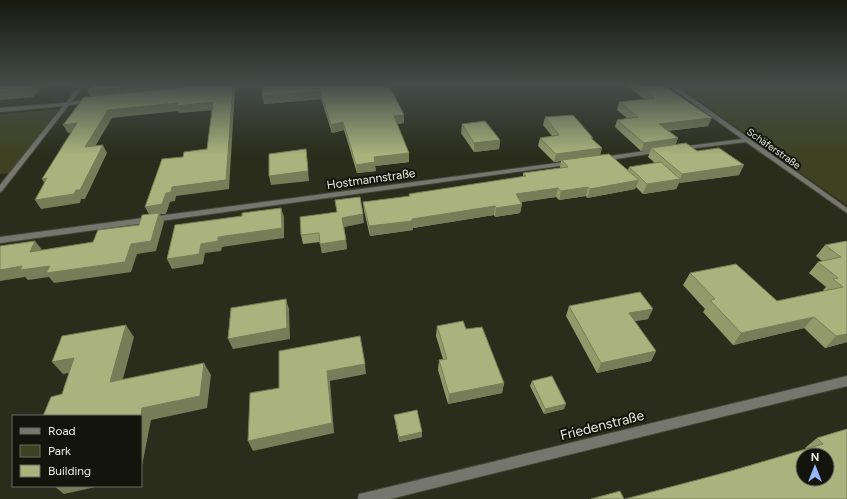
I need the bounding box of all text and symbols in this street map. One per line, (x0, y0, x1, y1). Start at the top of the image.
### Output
street label: Schäferstraße (744, 125, 804, 172)
street label: Hostmannstraße (326, 166, 417, 192)
street label: Friedenstraße (558, 407, 646, 444)
legend (12, 415, 142, 487)
text: Road (48, 424, 76, 438)
text: Park (48, 444, 71, 458)
north arrow (795, 447, 835, 487)
text: N (811, 451, 819, 464)
text: Building (48, 464, 91, 478)

